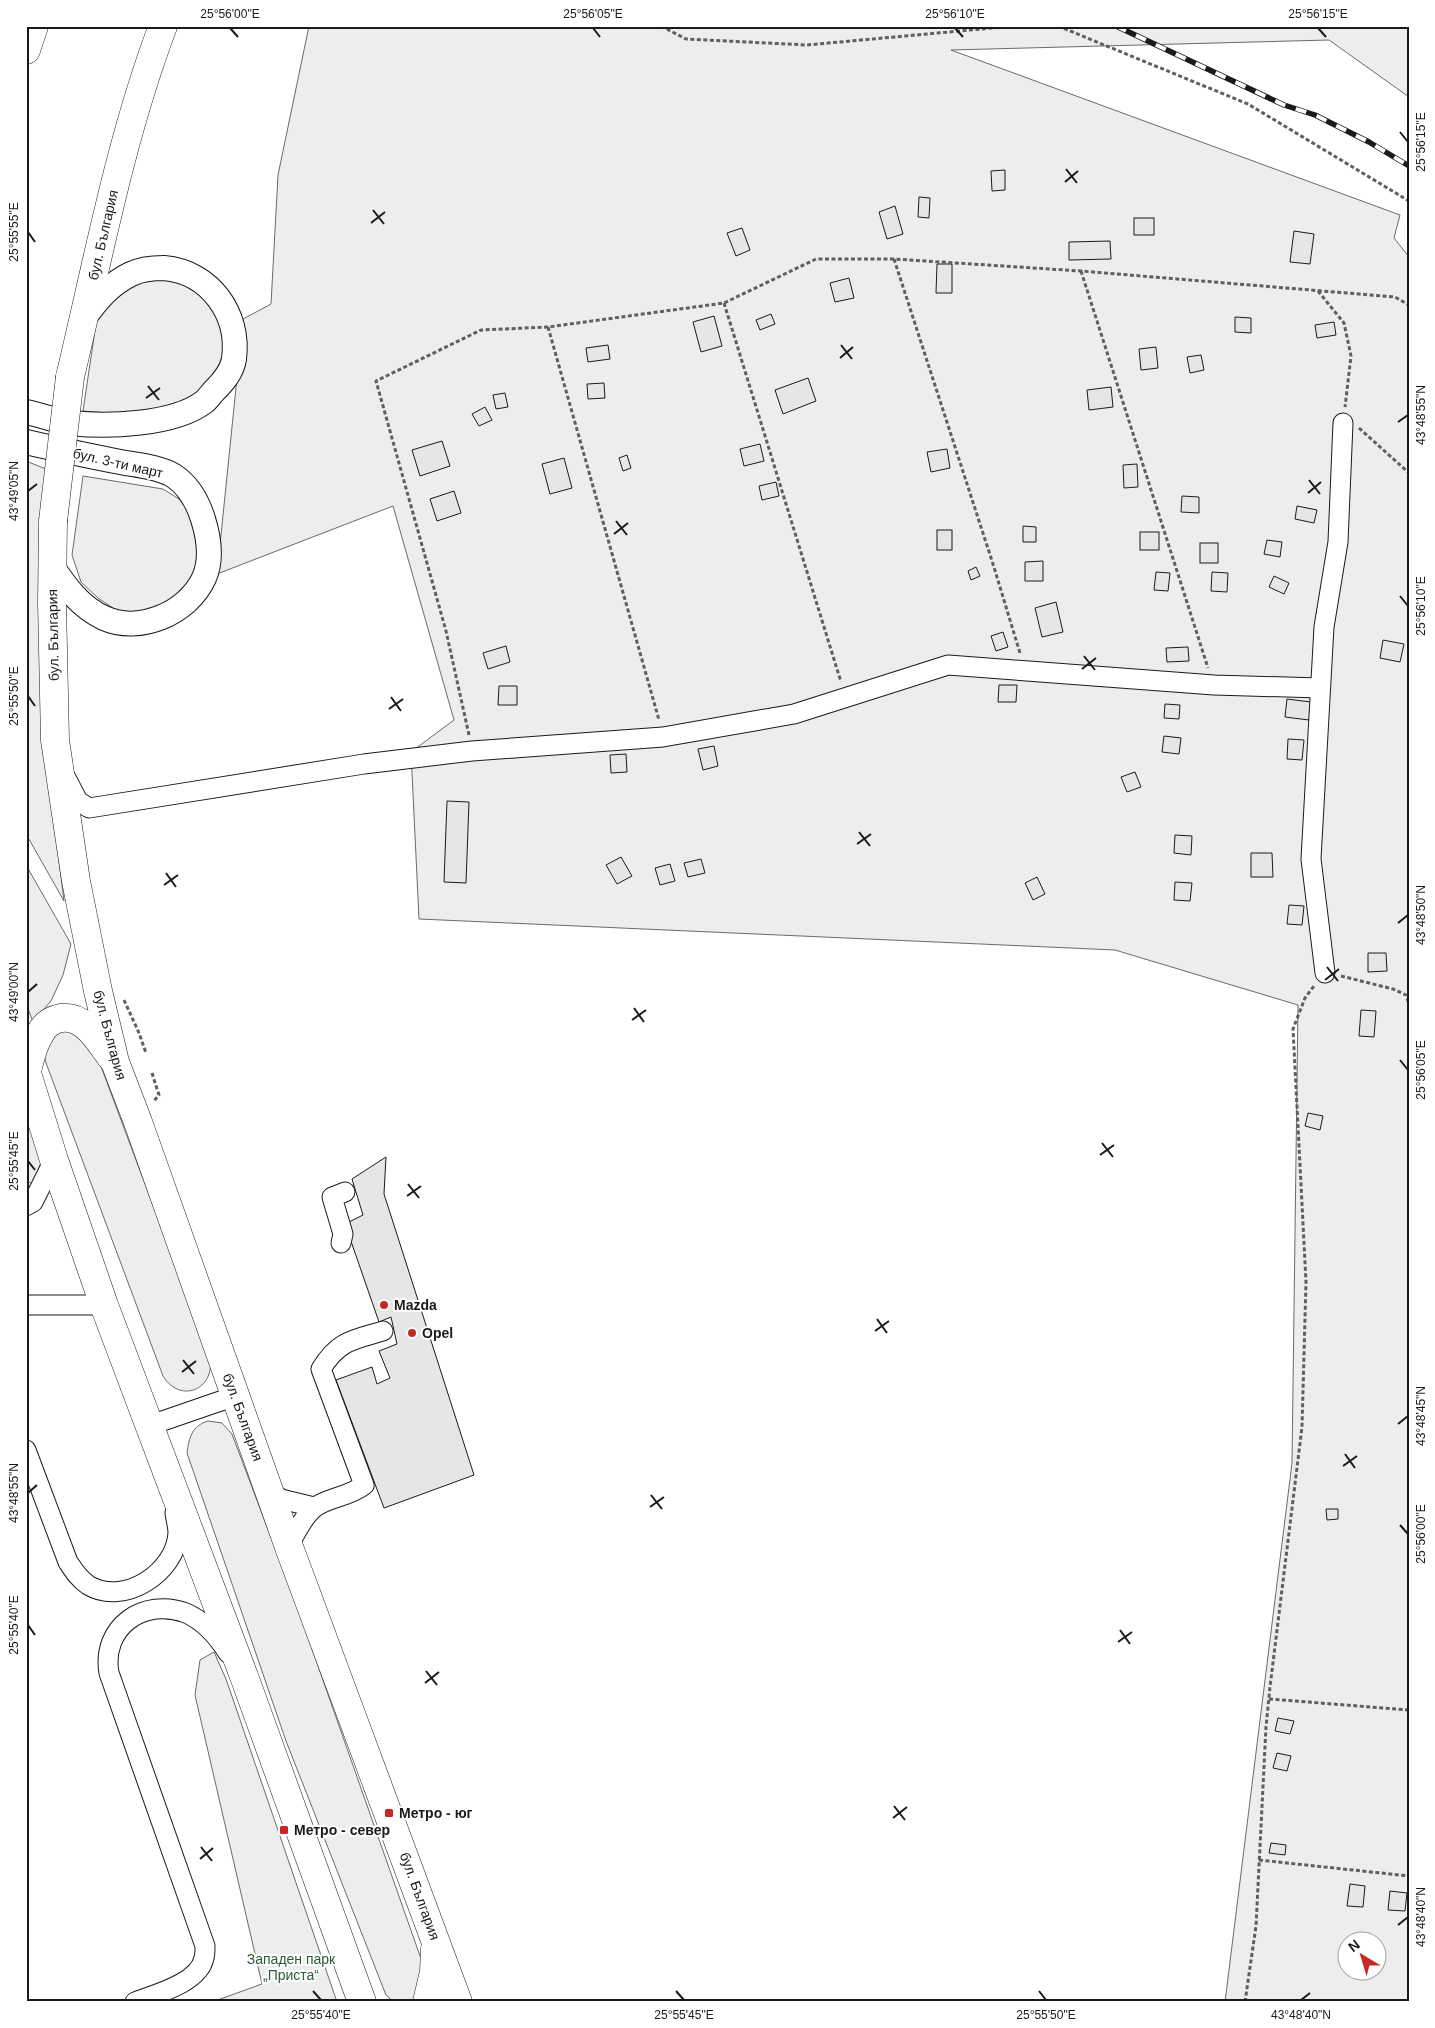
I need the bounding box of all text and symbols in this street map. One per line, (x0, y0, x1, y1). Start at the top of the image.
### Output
text: 25°56'00"E (200, 7, 260, 21)
text: 25°56'05"E (563, 7, 623, 21)
text: 25°56'10"E (925, 7, 985, 21)
text: 25°56'15"E (1288, 7, 1348, 21)
text: 25°56'15"E (1414, 112, 1428, 172)
street label: бул. България (85, 188, 121, 282)
text: 25°55'55"E (7, 202, 21, 262)
text: 43°48'55"N (1414, 385, 1428, 445)
street label: бул. 3-ти март (71, 445, 165, 481)
text: 43°49'05"N (7, 461, 21, 521)
text: 25°56'10"E (1414, 576, 1428, 636)
street label: бул. България (44, 589, 62, 681)
text: 25°55'50"E (7, 666, 21, 726)
text: 43°48'50"N (1414, 885, 1428, 945)
text: 43°49'00"N (7, 962, 21, 1022)
street label: бул. България (90, 988, 130, 1082)
text: 25°56'05"E (1414, 1040, 1428, 1100)
text: 25°55'45"E (7, 1131, 21, 1191)
place label: Mazda (394, 1297, 437, 1313)
marker: Mazda (378, 1299, 390, 1311)
place label: Opel (422, 1325, 453, 1341)
marker: Opel (406, 1327, 418, 1339)
street label: бул. България (220, 1371, 266, 1463)
text: 43°48'45"N (1414, 1386, 1428, 1446)
text: 43°48'55"N (7, 1463, 21, 1523)
text: 25°56'00"E (1414, 1504, 1428, 1564)
text: 25°55'40"E (7, 1595, 21, 1655)
place label: Метро - юг (399, 1805, 473, 1821)
marker: Метро - юг (383, 1807, 395, 1819)
place label: Метро - север (294, 1822, 390, 1838)
marker: Метро - север (278, 1824, 290, 1836)
street label: бул. България (397, 1850, 443, 1942)
text: 43°48'40"N (1414, 1887, 1428, 1947)
north arrow (1338, 1930, 1388, 1980)
text: N (1345, 1936, 1363, 1955)
park label: Западен парк „Приста“ (247, 1951, 336, 1983)
text: 25°55'40"E (291, 2008, 351, 2022)
text: 25°55'45"E (654, 2008, 714, 2022)
text: 25°55'50"E (1016, 2008, 1076, 2022)
text: 43°48'40"N (1271, 2008, 1331, 2022)

